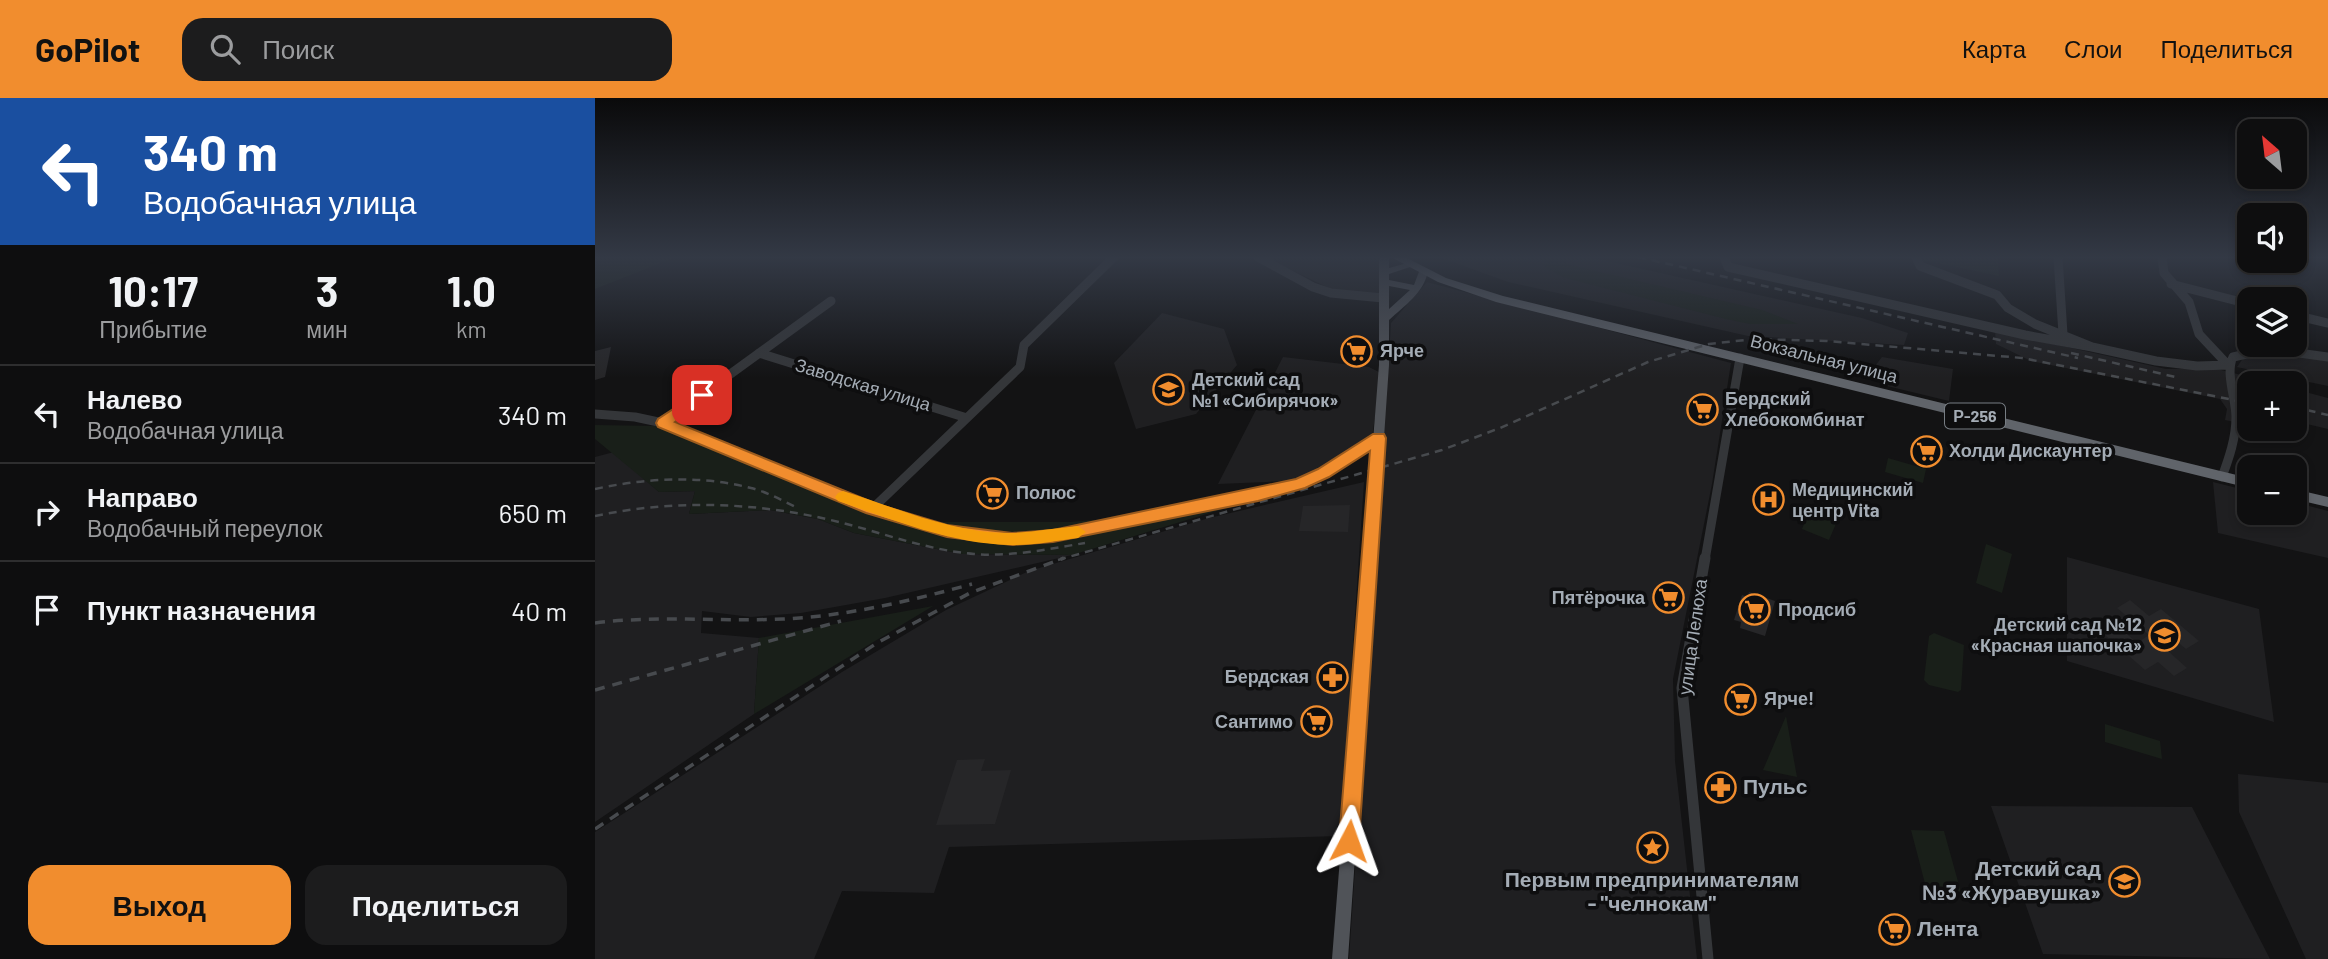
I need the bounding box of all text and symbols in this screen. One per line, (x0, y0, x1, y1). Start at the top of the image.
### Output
search box (182, 18, 672, 81)
text: GoPilot (35, 29, 140, 69)
icon: search (206, 30, 244, 68)
text: Поиск (262, 33, 334, 64)
text: Карта (1962, 34, 2026, 63)
text: Слои (2064, 34, 2122, 63)
text: Поделиться (2160, 34, 2293, 63)
north arrow (2237, 119, 2307, 189)
map controls (2237, 119, 2307, 525)
text: 340 m (143, 122, 278, 181)
icon: left (28, 126, 119, 217)
text: Водобачная улица (143, 182, 416, 220)
button: sound (2237, 203, 2307, 273)
text: 10:17 (108, 265, 198, 315)
text: 3 (316, 265, 338, 315)
text: 1.0 (447, 265, 496, 315)
button: layers (2237, 287, 2307, 357)
text: Прибытие (99, 315, 207, 343)
text: мин (306, 315, 348, 343)
text: km (456, 315, 487, 343)
street label: Вокзальная улица (1748, 329, 1901, 387)
supermarket icon: Ярче (1340, 334, 1374, 368)
place label: Ярче (1380, 339, 1424, 361)
street label: Заводская улица (793, 353, 935, 415)
pin (672, 365, 732, 425)
place label: Детский сад №1 «Сибирячок» (1192, 368, 1338, 411)
button: + (2237, 371, 2307, 441)
school or university icon: Детский сад №1 «Сибирячок» (1152, 373, 1186, 407)
icon: arrive (683, 376, 721, 414)
text: Налево (87, 383, 182, 414)
place label: Бердский Хлебокомбинат (1725, 387, 1865, 430)
supermarket icon: Бердский Хлебокомбинат (1685, 392, 1719, 426)
icon: left (28, 395, 66, 433)
text: 340 m (498, 399, 567, 430)
road number: Р-256 (1945, 404, 2005, 428)
text: Водобачная улица (87, 416, 284, 444)
supermarket icon: Холди Дискаунтер (1909, 434, 1943, 468)
place label: Холди Дискаунтер (1949, 439, 2112, 461)
button: − (2237, 455, 2307, 525)
supermarket icon: Полюс (976, 476, 1010, 510)
place label: Медицинский центр Vita (1792, 478, 1914, 521)
text: Направо (87, 481, 198, 512)
place label: Полюс (1016, 481, 1076, 503)
hospital icon: Медицинский центр Vita (1752, 483, 1786, 517)
icon: right (28, 493, 66, 531)
text: 650 m (499, 497, 567, 528)
text: Водобачный переулок (87, 514, 323, 542)
street label: улица Лелюха (1673, 576, 1711, 696)
supermarket icon: Пятёрочка (1651, 581, 1685, 615)
place label: Пятёрочка (1552, 586, 1646, 608)
icon: arrive (28, 591, 66, 629)
supermarket icon: Продсиб (1738, 593, 1772, 627)
text: Пункт назначения (87, 594, 316, 625)
text: 40 m (511, 595, 567, 626)
place label: Продсиб (1778, 598, 1856, 620)
place label: Детский сад №12 «Красная шапочка» (1971, 613, 2142, 656)
school or university icon: Детский сад №12 «Красная шапочка» (2148, 618, 2182, 652)
pharmacy icon: Бердская (1315, 660, 1349, 694)
place label: Бердская (1225, 665, 1309, 687)
supermarket icon: Ярче! (1724, 682, 1758, 716)
place label: Ярче! (1764, 687, 1814, 709)
supermarket icon: Сантимо (1299, 705, 1333, 739)
place label: Сантимо (1215, 710, 1293, 732)
pharmacy icon: Пульс (1703, 770, 1737, 804)
place label: Пульс (1743, 773, 1808, 798)
position arrow (1312, 804, 1386, 878)
place icon: Первым предпринимателям - "челнокам" (1635, 831, 1669, 865)
place label: Детский сад №3 «Журавушка» (1922, 855, 2101, 904)
school or university icon: Детский сад №3 «Журавушка» (2107, 864, 2141, 898)
button: Выход (28, 865, 291, 945)
button: Поделиться (305, 865, 567, 945)
place label: Первым предпринимателям - "челнокам" (1505, 866, 1799, 915)
supermarket icon: Лента (1877, 912, 1911, 946)
place label: Лента (1917, 915, 1978, 940)

